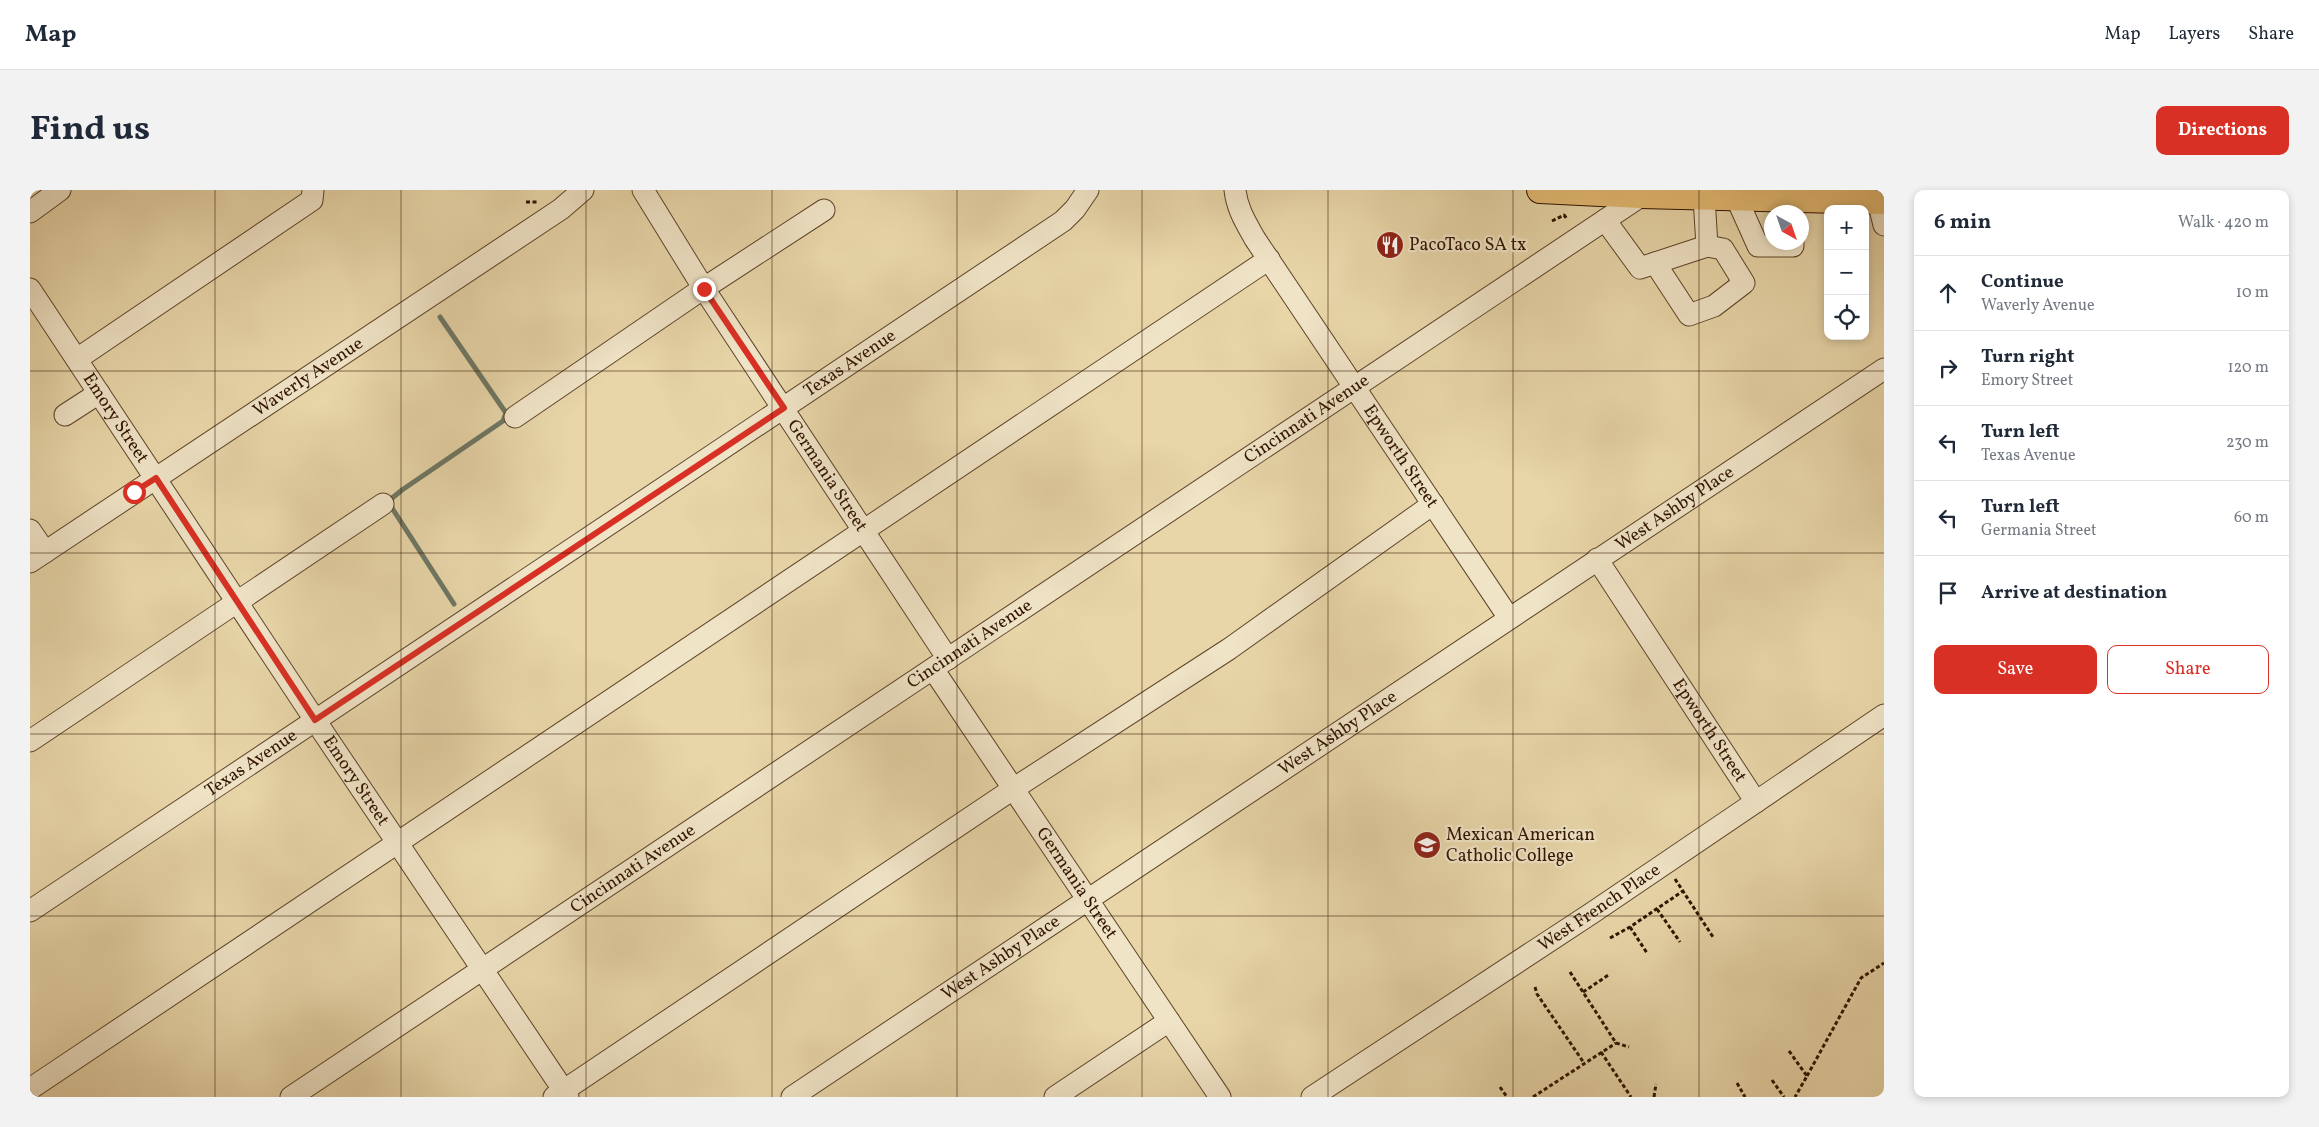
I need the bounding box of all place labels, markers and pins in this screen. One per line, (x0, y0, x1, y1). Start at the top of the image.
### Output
restaurant icon: PacoTaco SA tx (1375, 230, 1405, 260)
place label: PacoTaco SA tx (1409, 233, 1526, 258)
place label: Mexican American Catholic College (1446, 823, 1595, 869)
school or university icon: Mexican American Catholic College (1412, 830, 1442, 860)

